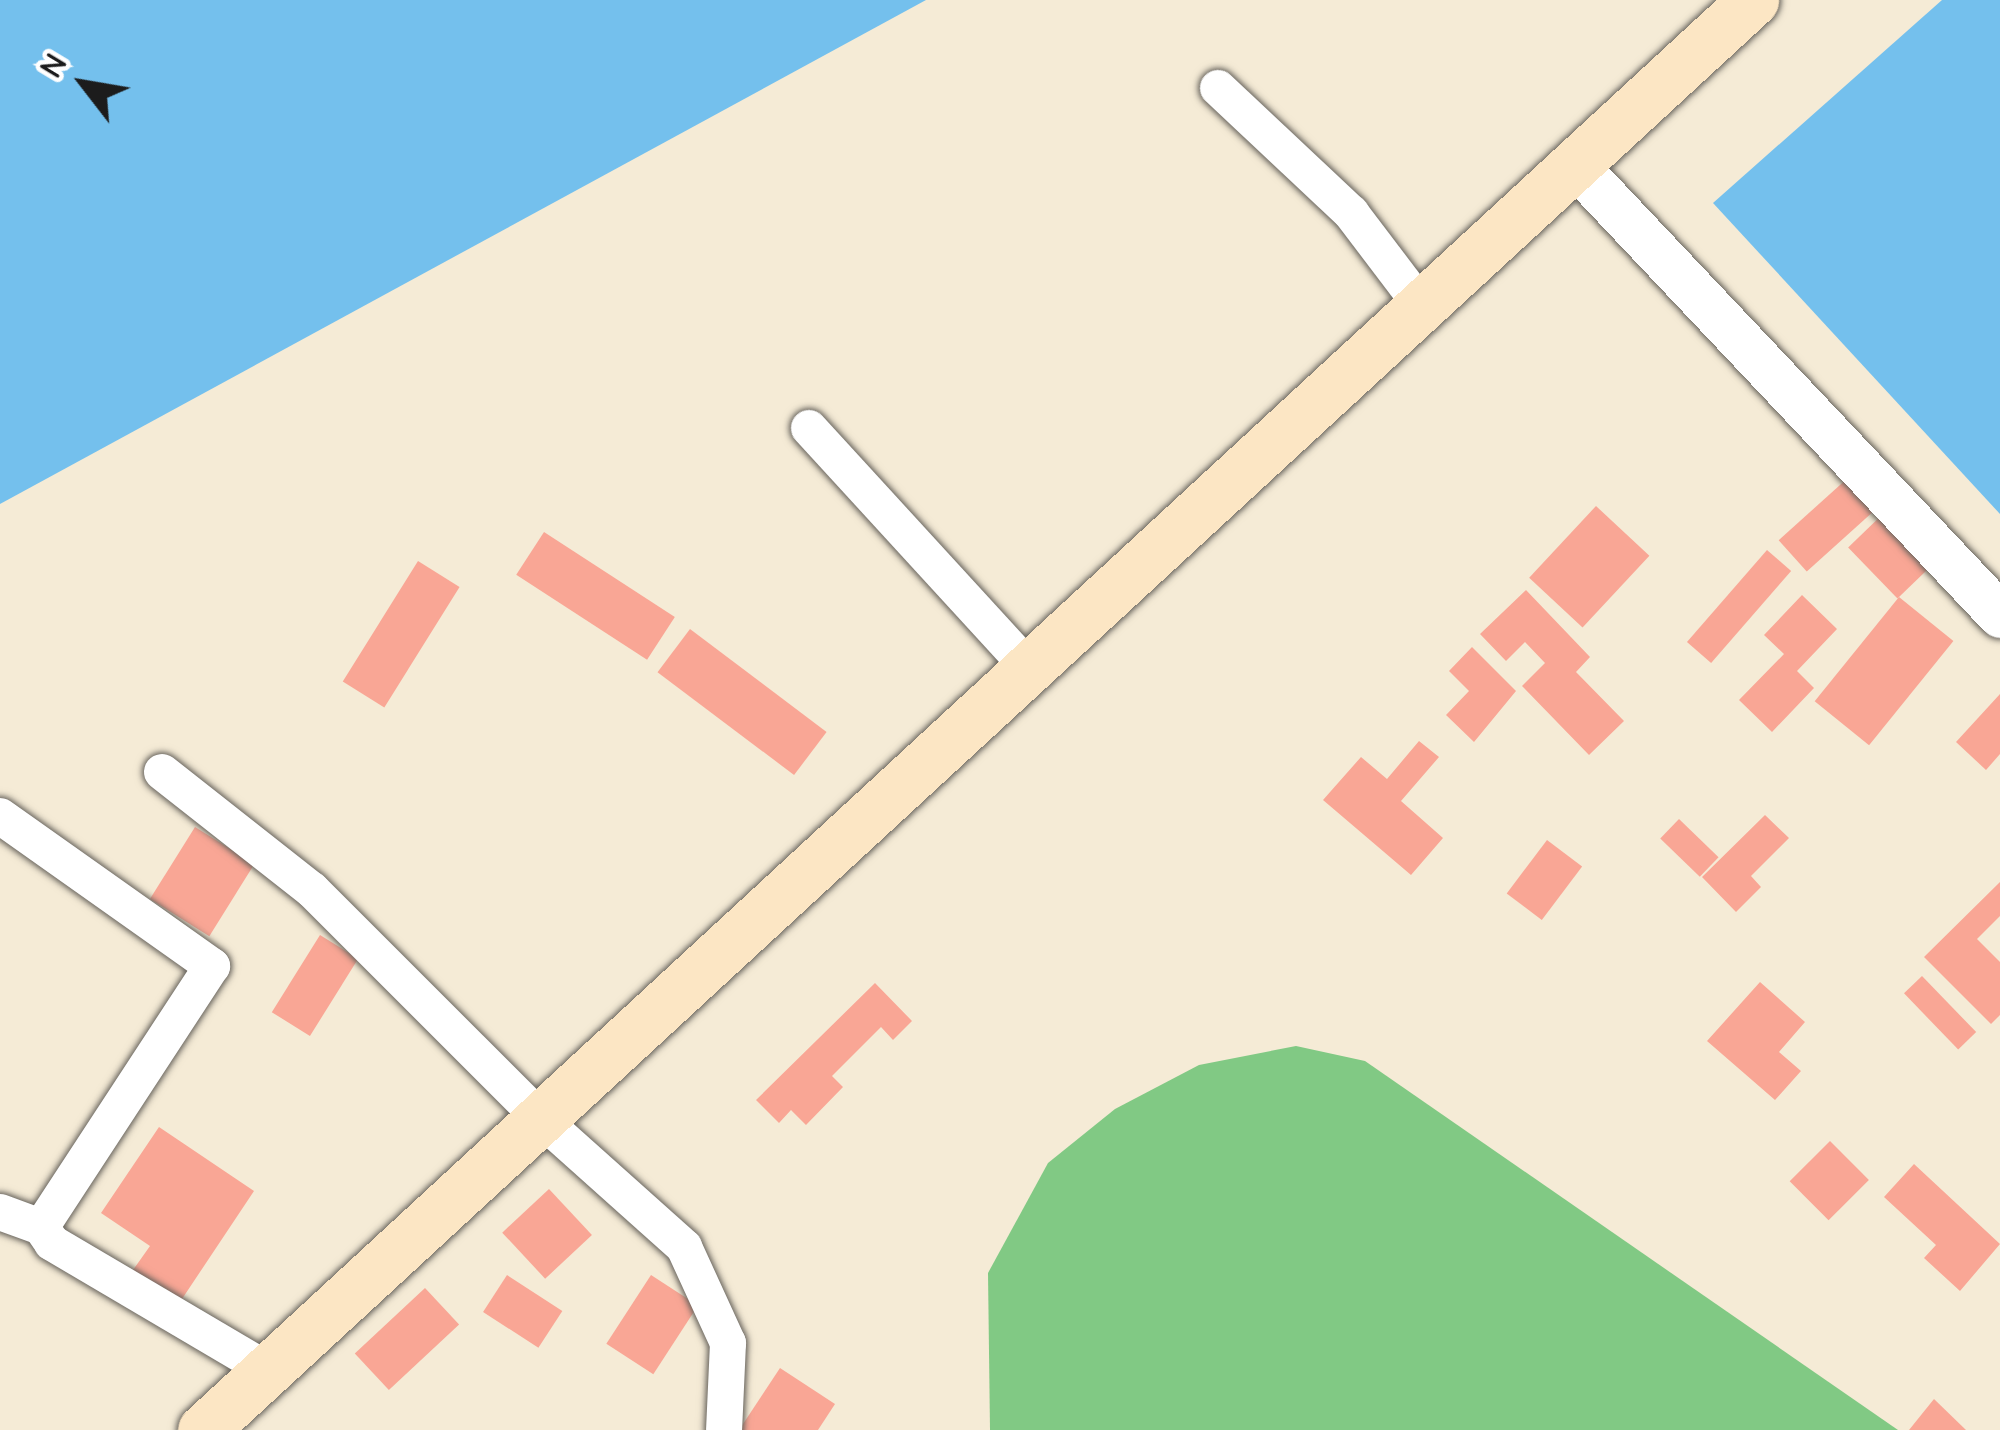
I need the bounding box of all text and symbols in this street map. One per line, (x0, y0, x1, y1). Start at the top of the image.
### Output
north arrow (24, 24, 144, 144)
text: N (31, 46, 75, 84)

